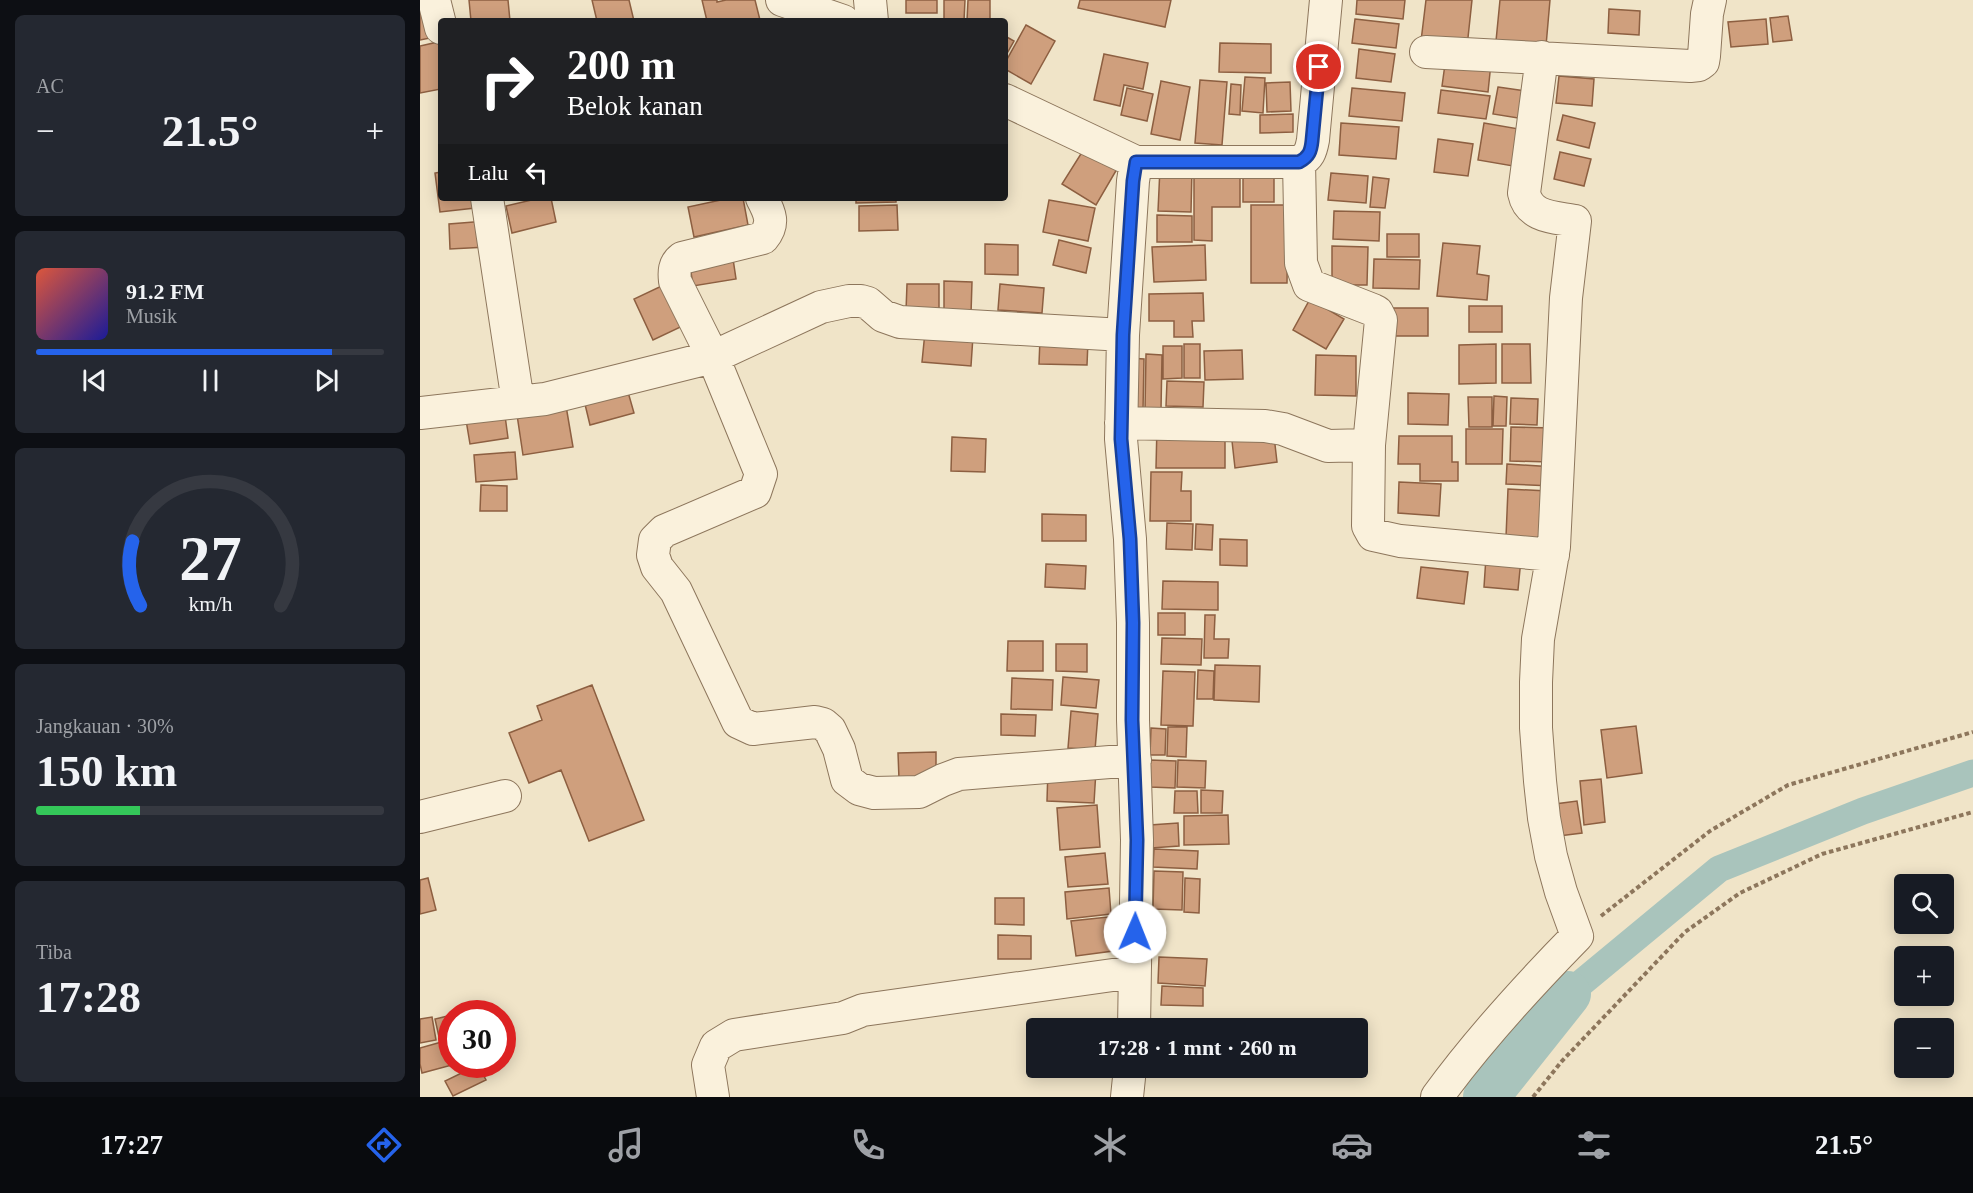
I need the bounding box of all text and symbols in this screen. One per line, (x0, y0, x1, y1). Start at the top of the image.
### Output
pin (1293, 41, 1344, 92)
icon: right (468, 42, 546, 120)
text: 200 m (567, 42, 676, 88)
icon: arrive (1302, 50, 1335, 83)
text: AC (36, 75, 64, 97)
text: Belok kanan (567, 91, 703, 121)
text: 21.5° (162, 106, 258, 156)
text: − (36, 113, 55, 149)
text: + (365, 113, 384, 149)
icon: left (520, 156, 553, 189)
text: Lalu (468, 160, 508, 185)
text: 91.2 FM (126, 279, 204, 304)
text: Musik (126, 305, 177, 327)
icon: previous (78, 364, 111, 397)
icon: pause (194, 364, 227, 397)
icon: next (310, 364, 343, 397)
text: 27 (179, 524, 241, 593)
text: km/h (188, 592, 232, 616)
text: Jangkauan · 30% (36, 715, 174, 737)
text: 150 km (36, 746, 177, 796)
map controls (1894, 874, 1954, 1078)
button: search (1894, 874, 1954, 934)
position arrow (1103, 900, 1167, 964)
text: Tiba (36, 941, 72, 963)
button: + (1894, 946, 1954, 1006)
text: 17:28 (36, 972, 141, 1022)
speed limit sign: 30 (438, 1000, 516, 1078)
button: − (1894, 1018, 1954, 1078)
text: 17:28 · 1 mnt · 260 m (1097, 1035, 1297, 1060)
icon: directions (363, 1124, 405, 1166)
icon: music (605, 1124, 647, 1166)
icon: phone (847, 1124, 889, 1166)
icon: climate (1089, 1124, 1131, 1166)
icon: car (1331, 1124, 1373, 1166)
icon: filters (1573, 1124, 1615, 1166)
text: 17:27 (100, 1130, 163, 1160)
text: 21.5° (1815, 1130, 1873, 1160)

